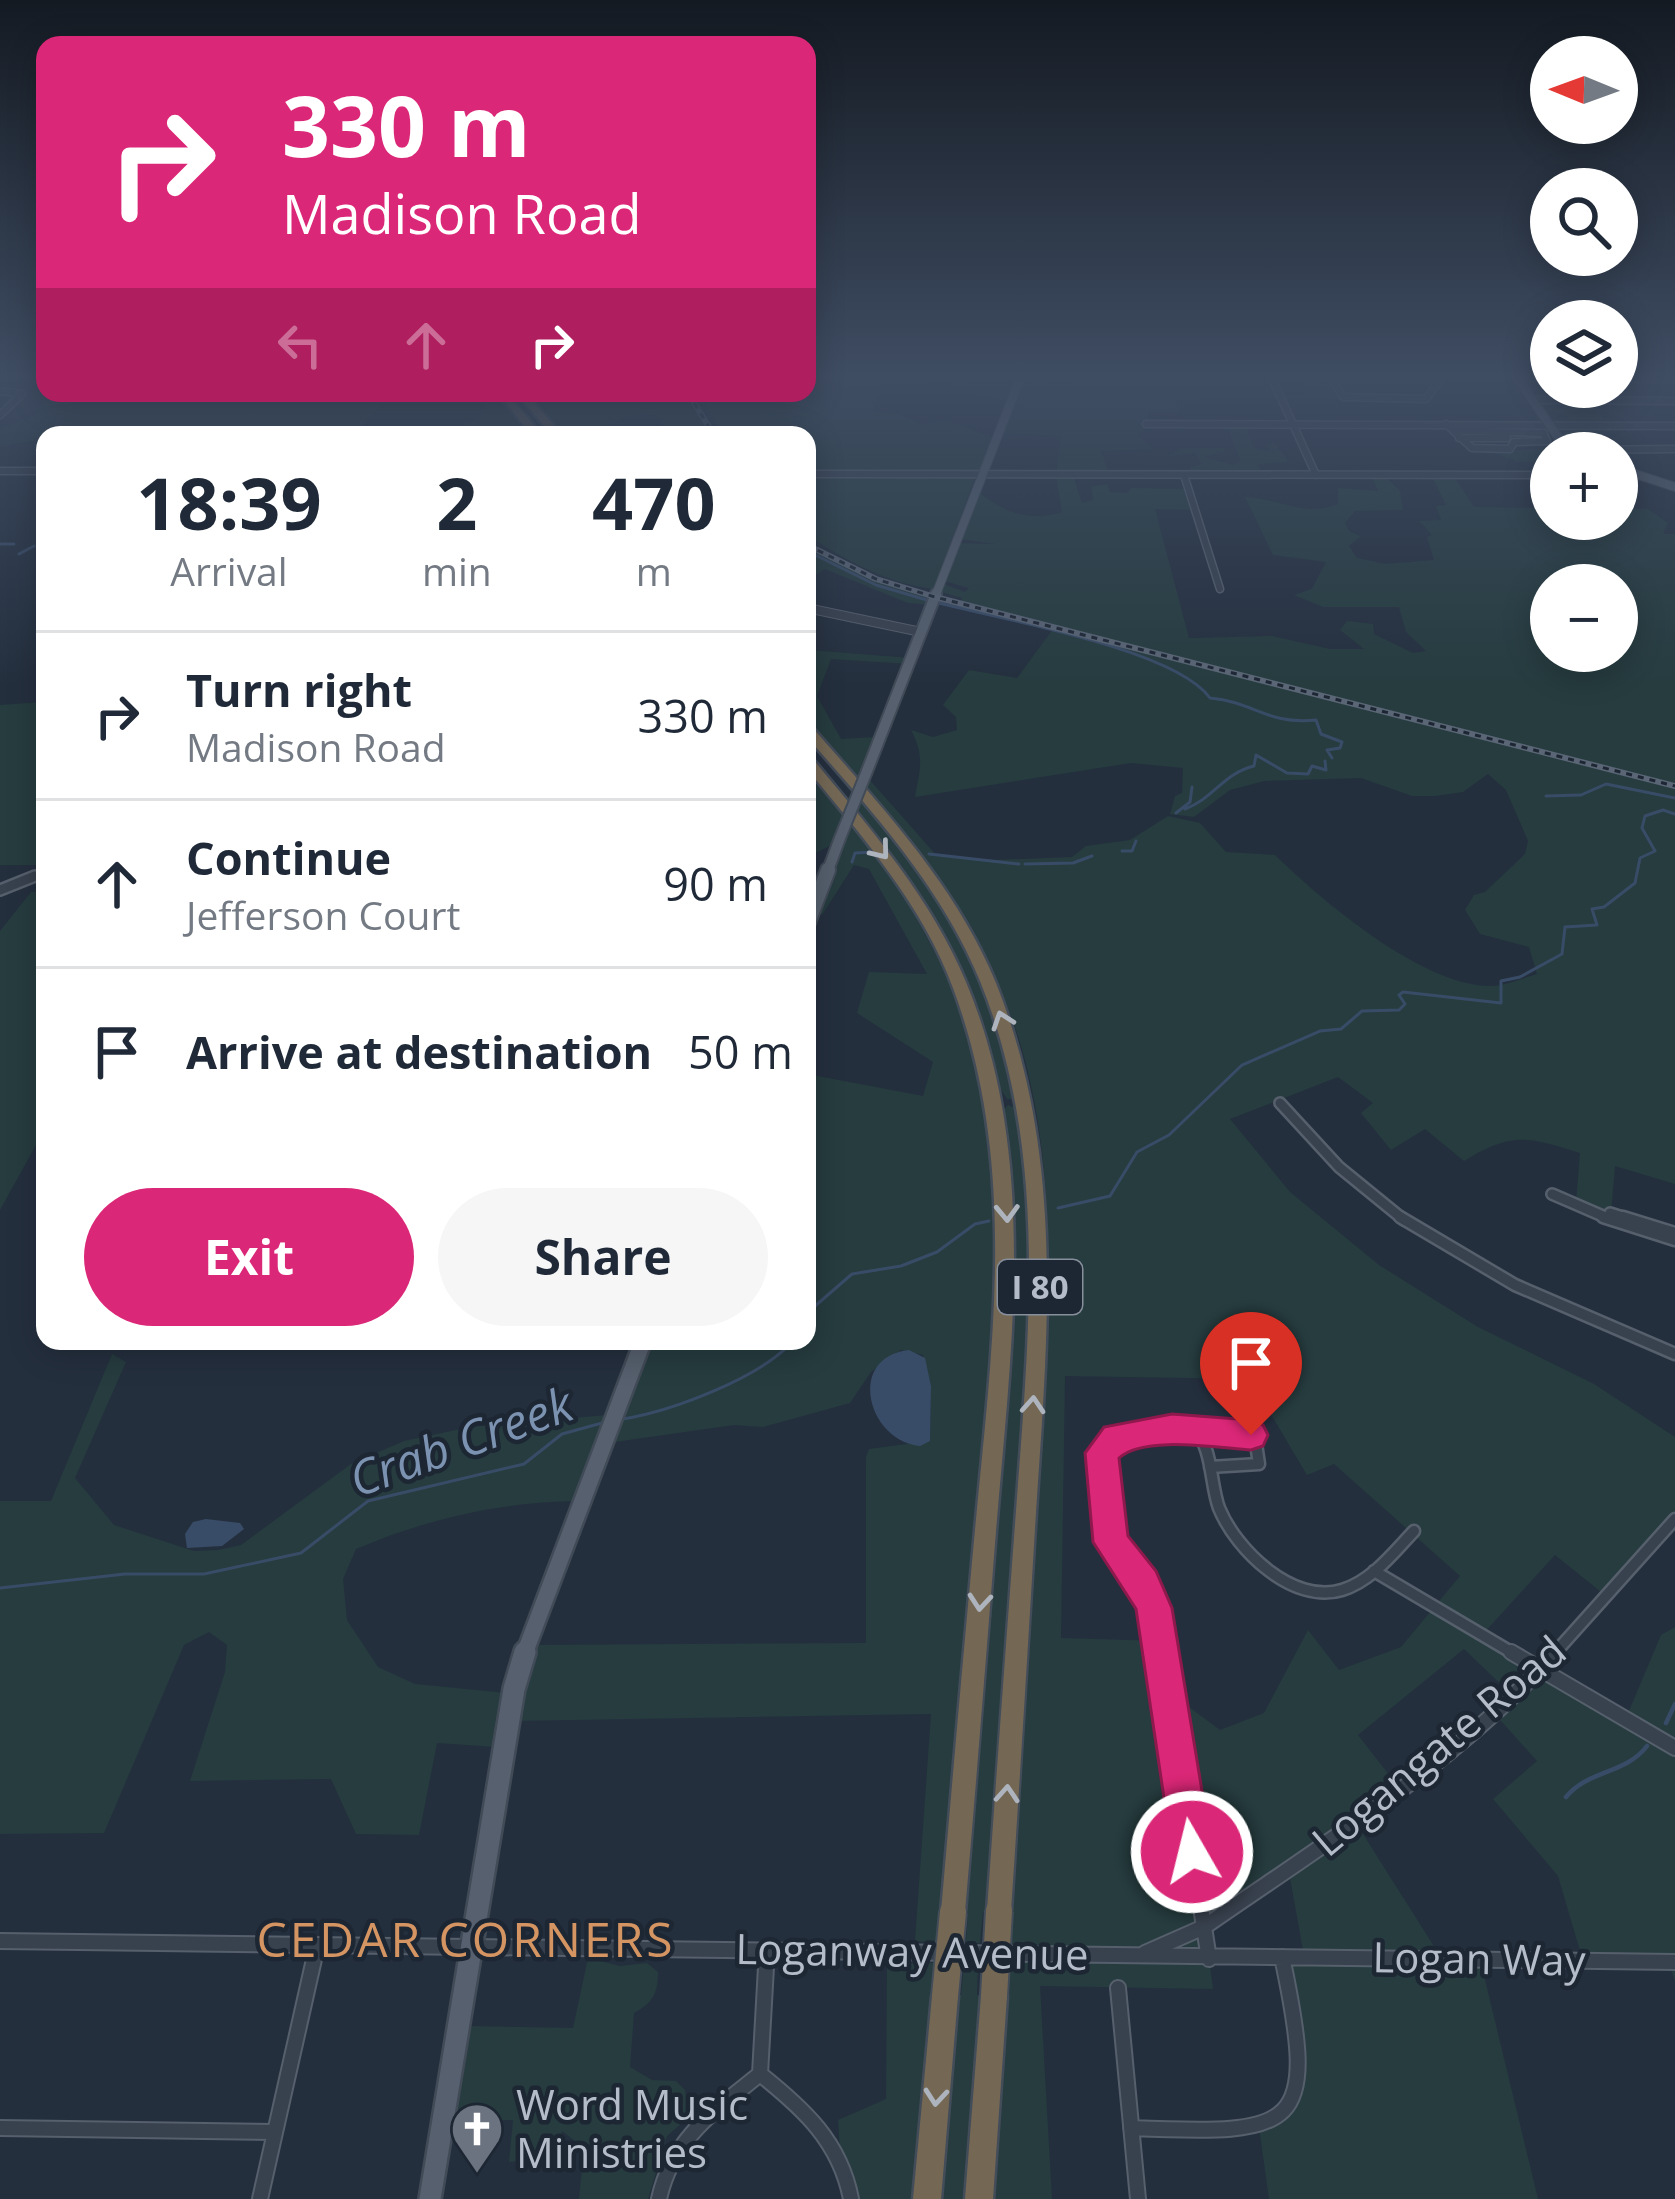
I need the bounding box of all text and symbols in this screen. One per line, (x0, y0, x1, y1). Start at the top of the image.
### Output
north arrow (1530, 36, 1638, 144)
map controls (1530, 36, 1638, 672)
text: 330 m (282, 67, 530, 182)
icon: right (84, 84, 240, 240)
button: search (1530, 168, 1638, 276)
text: Madison Road (282, 176, 641, 250)
button: layers (1530, 300, 1638, 408)
icon: left (267, 312, 333, 378)
icon: ahead (393, 312, 459, 378)
icon: right (519, 312, 585, 378)
button: + (1530, 432, 1638, 540)
text: 18:39 (136, 453, 322, 551)
text: 2 (436, 453, 477, 551)
text: 470 (592, 453, 716, 551)
text: Arrival (170, 544, 288, 597)
text: min (422, 544, 492, 597)
text: m (636, 544, 672, 597)
button: − (1530, 564, 1638, 672)
text: Turn right (186, 659, 412, 720)
icon: right (84, 683, 150, 749)
text: 330 m (637, 685, 768, 746)
text: Madison Road (186, 720, 446, 773)
text: Continue (186, 827, 391, 888)
one-way arrow (867, 838, 888, 860)
icon: ahead (84, 851, 150, 917)
text: 90 m (663, 853, 768, 914)
text: Jefferson Court (186, 888, 460, 941)
one-way arrow (992, 1010, 1017, 1031)
icon: arrive (84, 1019, 150, 1085)
text: Arrive at destination (186, 1021, 652, 1082)
text: 50 m (688, 1021, 793, 1082)
button: Exit (84, 1188, 414, 1326)
button: Share (438, 1188, 768, 1326)
one-way arrow (993, 1204, 1019, 1223)
road number: I 80 (998, 1260, 1082, 1314)
pin (1200, 1312, 1302, 1435)
icon: arrive (1218, 1330, 1284, 1396)
water label: Crab Creek (340, 1370, 583, 1511)
one-way arrow (1020, 1395, 1046, 1414)
one-way arrow (967, 1593, 993, 1612)
street label: Logangate Road (1299, 1622, 1577, 1868)
one-way arrow (994, 1785, 1020, 1803)
position arrow (1129, 1789, 1255, 1915)
district label: CEDAR CORNERS (256, 1906, 676, 1971)
street label: Loganway Avenue (735, 1919, 1089, 1982)
street label: Logan Way (1372, 1927, 1587, 1988)
place label: Word Music Ministries (516, 2075, 748, 2180)
one-way arrow (924, 2088, 949, 2107)
church icon: Word Music Ministries (449, 2101, 505, 2175)

